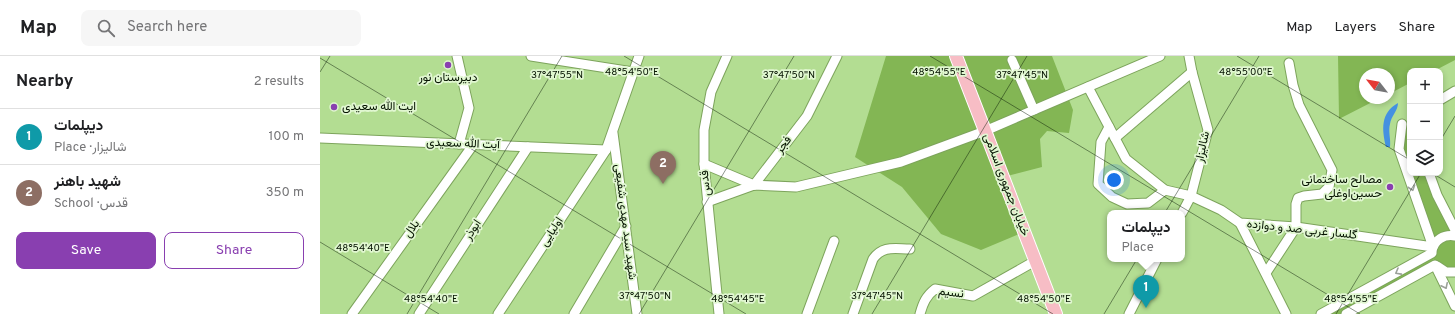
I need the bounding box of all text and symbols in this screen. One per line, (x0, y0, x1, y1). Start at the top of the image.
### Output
search box (81, 10, 361, 46)
text: Map (20, 16, 57, 40)
icon: search (95, 17, 117, 39)
text: Search here (127, 18, 207, 37)
text: Map (1286, 19, 1312, 36)
text: Layers (1334, 19, 1376, 36)
text: Share (1398, 19, 1435, 36)
marker: دبیرستان نور (443, 60, 453, 70)
text: 48°54'50"E (605, 66, 659, 79)
text: 48°54'55"E (912, 66, 966, 79)
text: 48°55'00"E (1219, 66, 1273, 79)
north arrow (1359, 68, 1395, 104)
map controls (1407, 68, 1443, 176)
button: + (1407, 68, 1443, 104)
text: 37°47'55"N (531, 69, 583, 82)
text: 37°47'50"N (763, 69, 815, 82)
text: 37°47'45"N (996, 69, 1048, 82)
place label: دبیرستان نور (418, 70, 478, 86)
text: Nearby (16, 71, 73, 93)
text: 2 results (254, 74, 304, 90)
place label: ایت الله سعیدی (342, 99, 416, 115)
marker: ایت الله سعیدی (329, 102, 339, 112)
button: − (1407, 104, 1443, 140)
text: دیپلمات (54, 117, 103, 136)
text: 1 (26, 129, 32, 145)
text: 100 m (268, 129, 304, 145)
street label: شالیزار (1192, 130, 1214, 165)
street label: خیابان جمهوری اسلامی (979, 131, 1033, 239)
street label: فجر (771, 133, 796, 158)
street label: آیت الله سعیدی (426, 135, 501, 153)
text: Place · شالیزار (54, 140, 127, 156)
button: layers (1407, 140, 1443, 176)
pin: 2 (650, 151, 676, 184)
street label: شهید سید مهدی شفیعی (610, 163, 640, 281)
street label: قدس (697, 169, 715, 197)
your location (1104, 170, 1124, 190)
place label: مصالح ساختمانی حسین‌اوغلی (1301, 172, 1382, 202)
text: شهید باهنر (54, 173, 121, 192)
marker: مصالح ساختمانی حسین‌اوغلی (1385, 182, 1395, 192)
text: 2 (25, 185, 33, 201)
text: 350 m (266, 185, 304, 201)
one-way arrow (1408, 185, 1416, 192)
text: School · قدس (54, 196, 128, 212)
popup (1107, 210, 1185, 262)
street label: اولیایی (537, 214, 567, 250)
street label: گلسار غربی صد و دوازده (1246, 216, 1358, 244)
street label: بلال (400, 217, 424, 241)
street label: ابوذر (460, 217, 486, 244)
text: دیپلمات (1121, 219, 1171, 238)
button: Save (16, 232, 156, 269)
button: Share (164, 232, 304, 269)
text: Place (1121, 240, 1154, 256)
text: 48°54'40"E (336, 242, 390, 255)
one-way arrow (1394, 267, 1402, 275)
pin: 1 (1133, 275, 1159, 308)
one-way arrow (1440, 281, 1448, 289)
street label: نسیم (937, 284, 965, 302)
text: 37°47'50"N (619, 290, 671, 303)
text: 37°47'45"N (851, 290, 903, 303)
text: 48°54'40"E (404, 293, 458, 306)
text: 48°54'45"E (711, 293, 765, 306)
text: 48°54'50"E (1017, 293, 1071, 306)
text: 48°54'55"E (1324, 293, 1378, 306)

